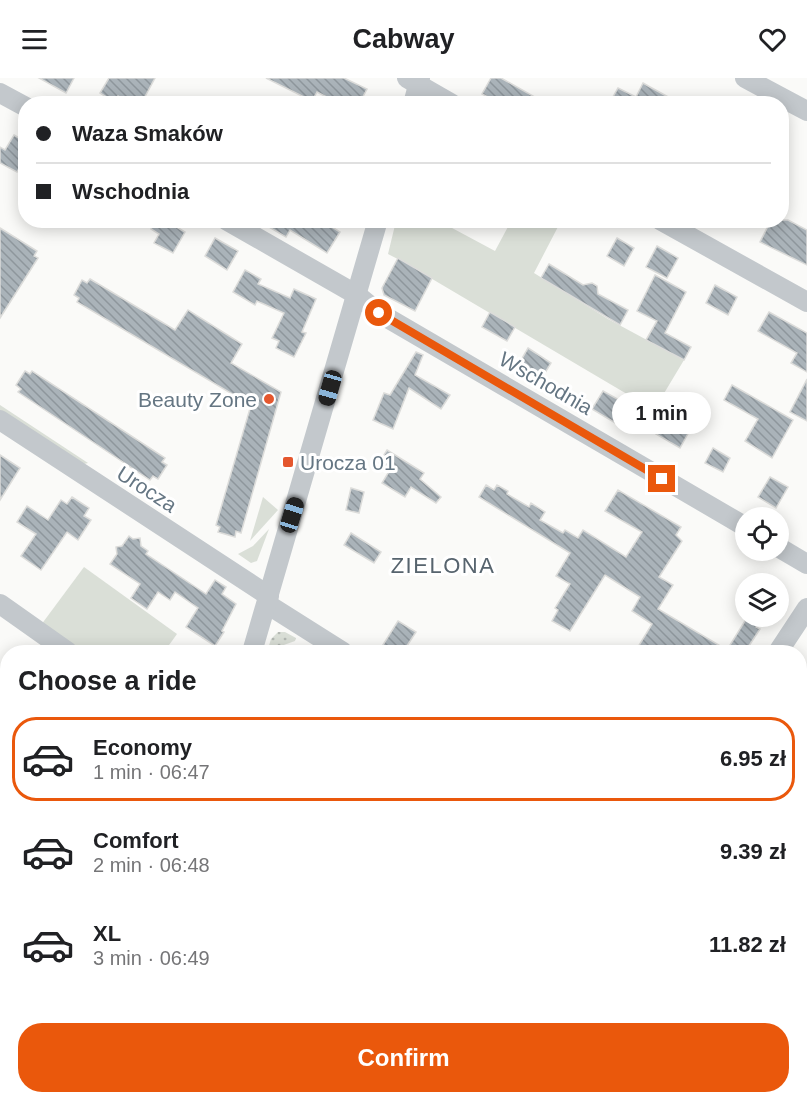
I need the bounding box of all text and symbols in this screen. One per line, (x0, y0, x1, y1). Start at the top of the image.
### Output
icon: menu (18, 23, 51, 56)
icon: heart (756, 23, 789, 56)
text: Cabway (352, 24, 455, 54)
text: Waza Smaków (72, 121, 223, 146)
text: Wschodnia (72, 179, 189, 204)
route start (365, 299, 392, 326)
street label: Wschodnia (495, 347, 597, 419)
car (316, 368, 344, 408)
place label: Beauty Zone (138, 388, 257, 411)
marker: Beauty Zone (262, 392, 276, 406)
callout: 1 min (612, 392, 712, 434)
text: 1 min (635, 402, 688, 424)
place label: Urocza 01 (300, 451, 396, 474)
marker: Urocza 01 (281, 455, 295, 469)
street label: Urocza (113, 461, 181, 517)
route end (648, 465, 675, 492)
car (278, 495, 306, 535)
map controls (735, 507, 789, 627)
button: locate (735, 507, 789, 561)
district label: ZIELONA (391, 553, 495, 578)
button: layers (735, 573, 789, 627)
text: Choose a ride (18, 666, 197, 696)
icon: car (21, 732, 75, 786)
text: Economy (93, 735, 192, 760)
text: 6.95 zł (720, 746, 786, 771)
text: 1 min · 06:47 (93, 761, 210, 783)
icon: car (21, 825, 75, 879)
text: Comfort (93, 828, 179, 853)
text: 9.39 zł (720, 839, 786, 864)
text: 2 min · 06:48 (93, 854, 210, 876)
icon: car (21, 918, 75, 972)
text: XL (93, 921, 121, 946)
text: 11.82 zł (709, 932, 786, 957)
text: 3 min · 06:49 (93, 947, 210, 969)
button: Confirm (18, 1023, 789, 1092)

